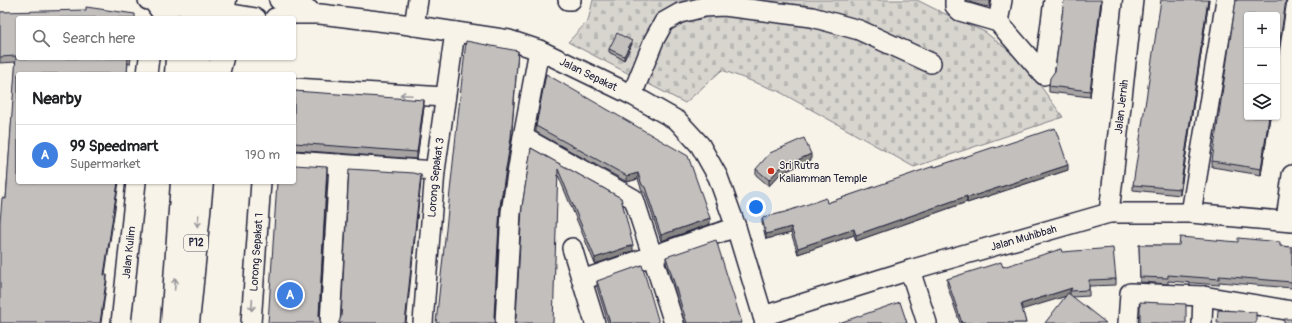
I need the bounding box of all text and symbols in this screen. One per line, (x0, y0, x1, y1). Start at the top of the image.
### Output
map controls (1244, 12, 1280, 120)
button: + (1244, 12, 1280, 48)
search box (16, 16, 296, 60)
icon: search (30, 27, 52, 49)
text: Search here (62, 29, 135, 48)
button: − (1244, 48, 1280, 84)
street label: Jalan Sepakat (558, 55, 620, 94)
street label: Jalan Jernih (1111, 79, 1130, 134)
button: layers (1244, 84, 1280, 120)
text: Nearby (32, 88, 81, 109)
one-way arrow (400, 91, 413, 98)
text: 99 Speedmart (70, 137, 158, 156)
street label: Lorong Sepakat 3 (425, 137, 446, 218)
text: A (41, 147, 49, 163)
text: 190 m (245, 147, 280, 163)
text: Supermarket (70, 156, 141, 172)
place label: Sri Rutra Kaliamman Temple (779, 159, 868, 185)
marker: Sri Rutra Kaliamman Temple (766, 166, 776, 176)
your location (746, 197, 766, 217)
street label: Lorong Sepakat 1 (247, 213, 265, 292)
one-way arrow (194, 214, 202, 227)
street label: Jalan Muhibbah (989, 222, 1058, 253)
street label: Jalan Kulim (119, 225, 138, 279)
road number: P12 (184, 235, 208, 251)
one-way arrow (171, 278, 178, 291)
pin: A (277, 280, 303, 310)
one-way arrow (248, 298, 256, 311)

